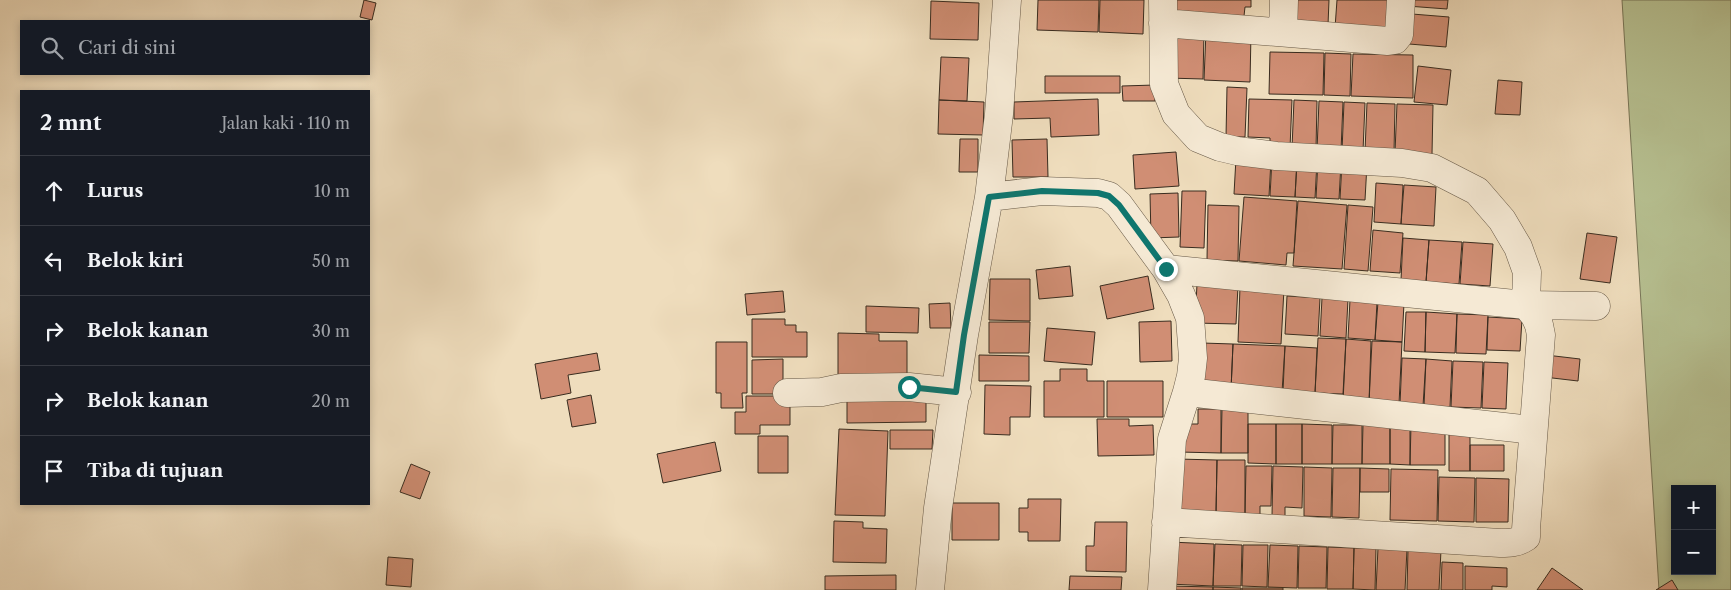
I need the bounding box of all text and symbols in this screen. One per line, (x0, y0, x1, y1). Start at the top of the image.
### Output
search box (20, 20, 370, 75)
icon: search (38, 34, 66, 62)
text: Cari di sini (78, 36, 176, 59)
text: 2 mnt (40, 110, 101, 135)
text: Jalan kaki · 110 m (221, 113, 350, 133)
icon: ahead (40, 177, 68, 205)
text: Lurus (87, 179, 143, 202)
text: 10 m (314, 181, 350, 201)
icon: left (40, 247, 68, 275)
text: Belok kiri (87, 249, 184, 272)
text: 50 m (312, 251, 350, 271)
route end (1155, 258, 1178, 281)
icon: right (40, 317, 68, 345)
text: Belok kanan (87, 319, 209, 342)
text: 30 m (312, 321, 350, 341)
route start (898, 376, 921, 399)
icon: right (40, 387, 68, 415)
text: Belok kanan (87, 389, 209, 412)
text: 20 m (311, 391, 350, 411)
icon: arrive (40, 457, 68, 485)
text: Tiba di tujuan (87, 459, 223, 482)
map controls (1671, 485, 1716, 575)
button: + (1671, 485, 1716, 530)
button: − (1671, 530, 1716, 575)

